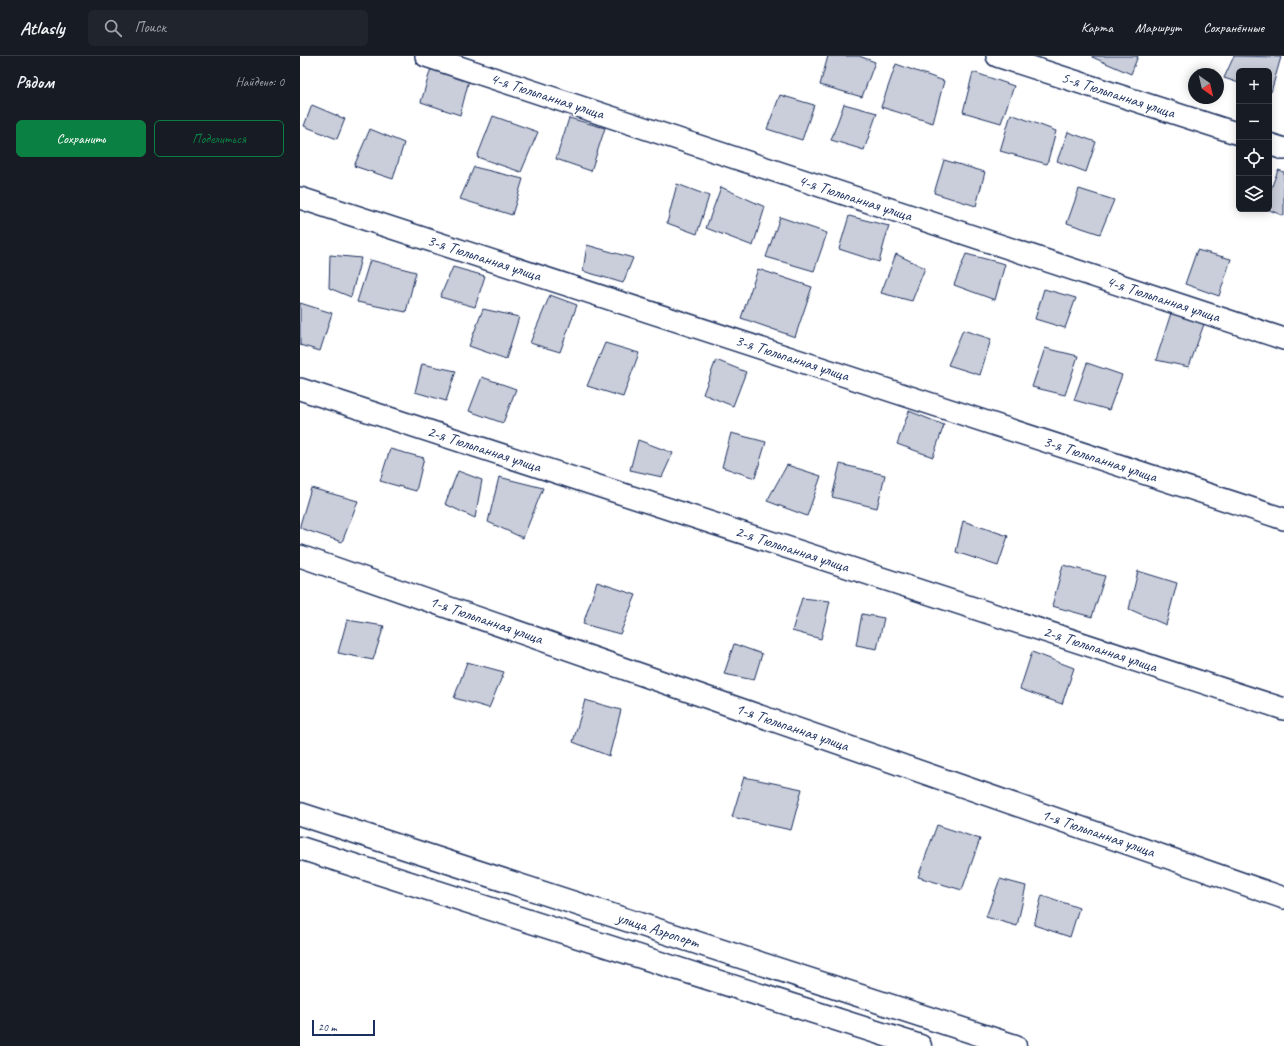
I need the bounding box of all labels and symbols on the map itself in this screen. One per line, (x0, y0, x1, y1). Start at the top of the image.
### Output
street label: 5-я Тюльпанная улица (1059, 67, 1179, 123)
street label: 4-я Тюльпанная улица (488, 68, 608, 124)
north arrow (1188, 68, 1224, 104)
street label: 4-я Тюльпанная улица (796, 170, 916, 226)
street label: 3-я Тюльпанная улица (425, 230, 545, 286)
street label: 4-я Тюльпанная улица (1104, 271, 1224, 327)
street label: 3-я Тюльпанная улица (733, 330, 853, 386)
street label: 2-я Тюльпанная улица (425, 421, 545, 477)
street label: 3-я Тюльпанная улица (1041, 431, 1161, 487)
street label: 2-я Тюльпанная улица (733, 521, 853, 577)
street label: 1-я Тюльпанная улица (427, 591, 547, 649)
street label: 2-я Тюльпанная улица (1041, 621, 1161, 677)
street label: 1-я Тюльпанная улица (733, 698, 853, 756)
street label: 1-я Тюльпанная улица (1039, 804, 1159, 862)
street label: улица Аэропорт (613, 907, 703, 953)
scale bar (312, 1018, 375, 1037)

